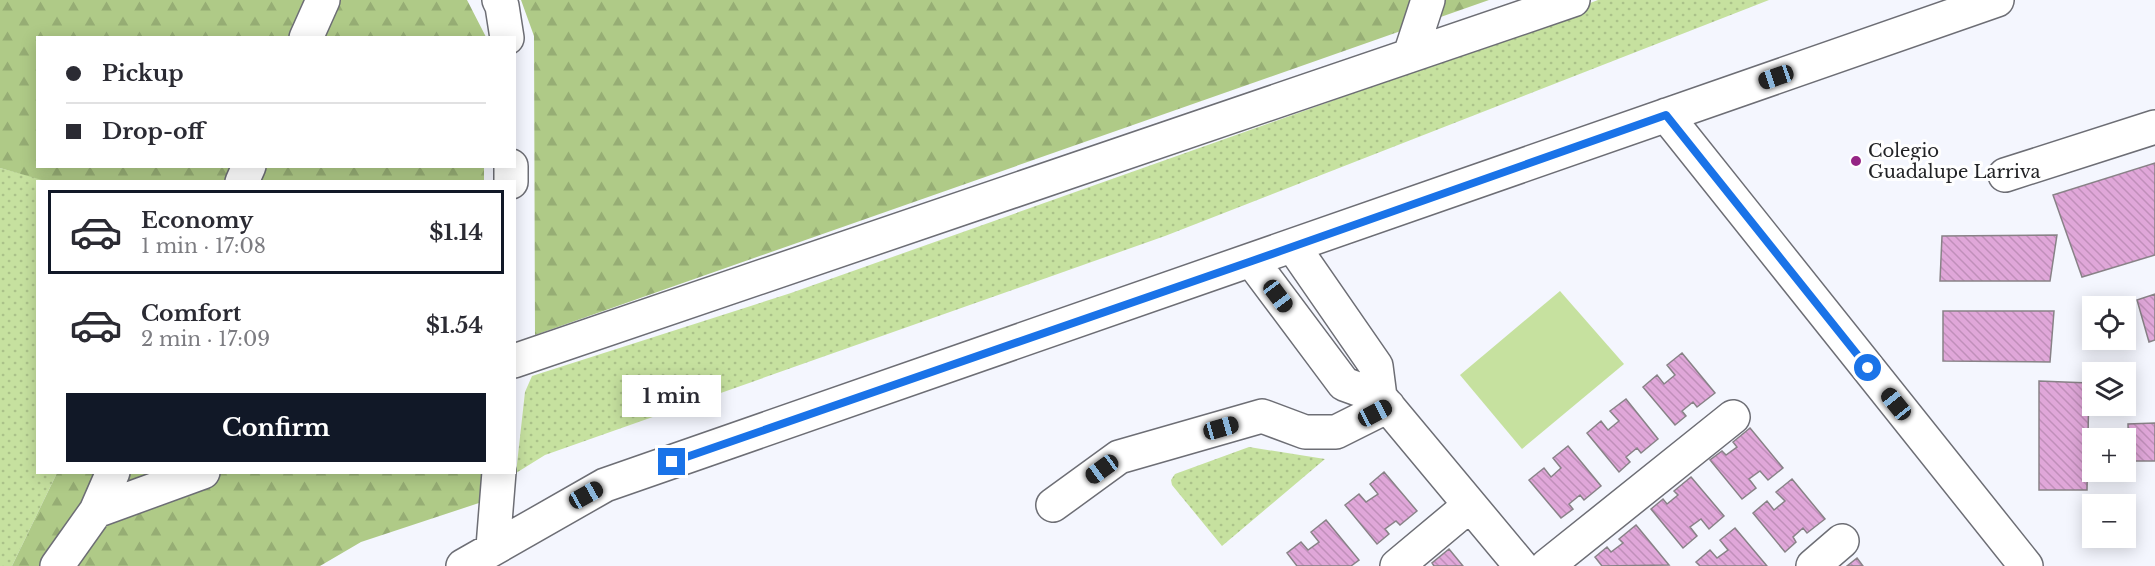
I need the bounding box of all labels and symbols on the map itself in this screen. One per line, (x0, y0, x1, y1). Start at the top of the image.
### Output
car (1756, 63, 1796, 91)
place label: Colegio Guadalupe Larriva (1868, 140, 2041, 183)
marker: Colegio Guadalupe Larriva (1849, 154, 1863, 168)
car (1260, 276, 1296, 316)
route start (1854, 354, 1881, 381)
callout: 1 min (622, 375, 722, 417)
car (1878, 384, 1914, 424)
car (1355, 397, 1395, 429)
car (1201, 414, 1241, 442)
route end (658, 448, 685, 475)
car (1082, 451, 1122, 487)
car (566, 478, 606, 512)

